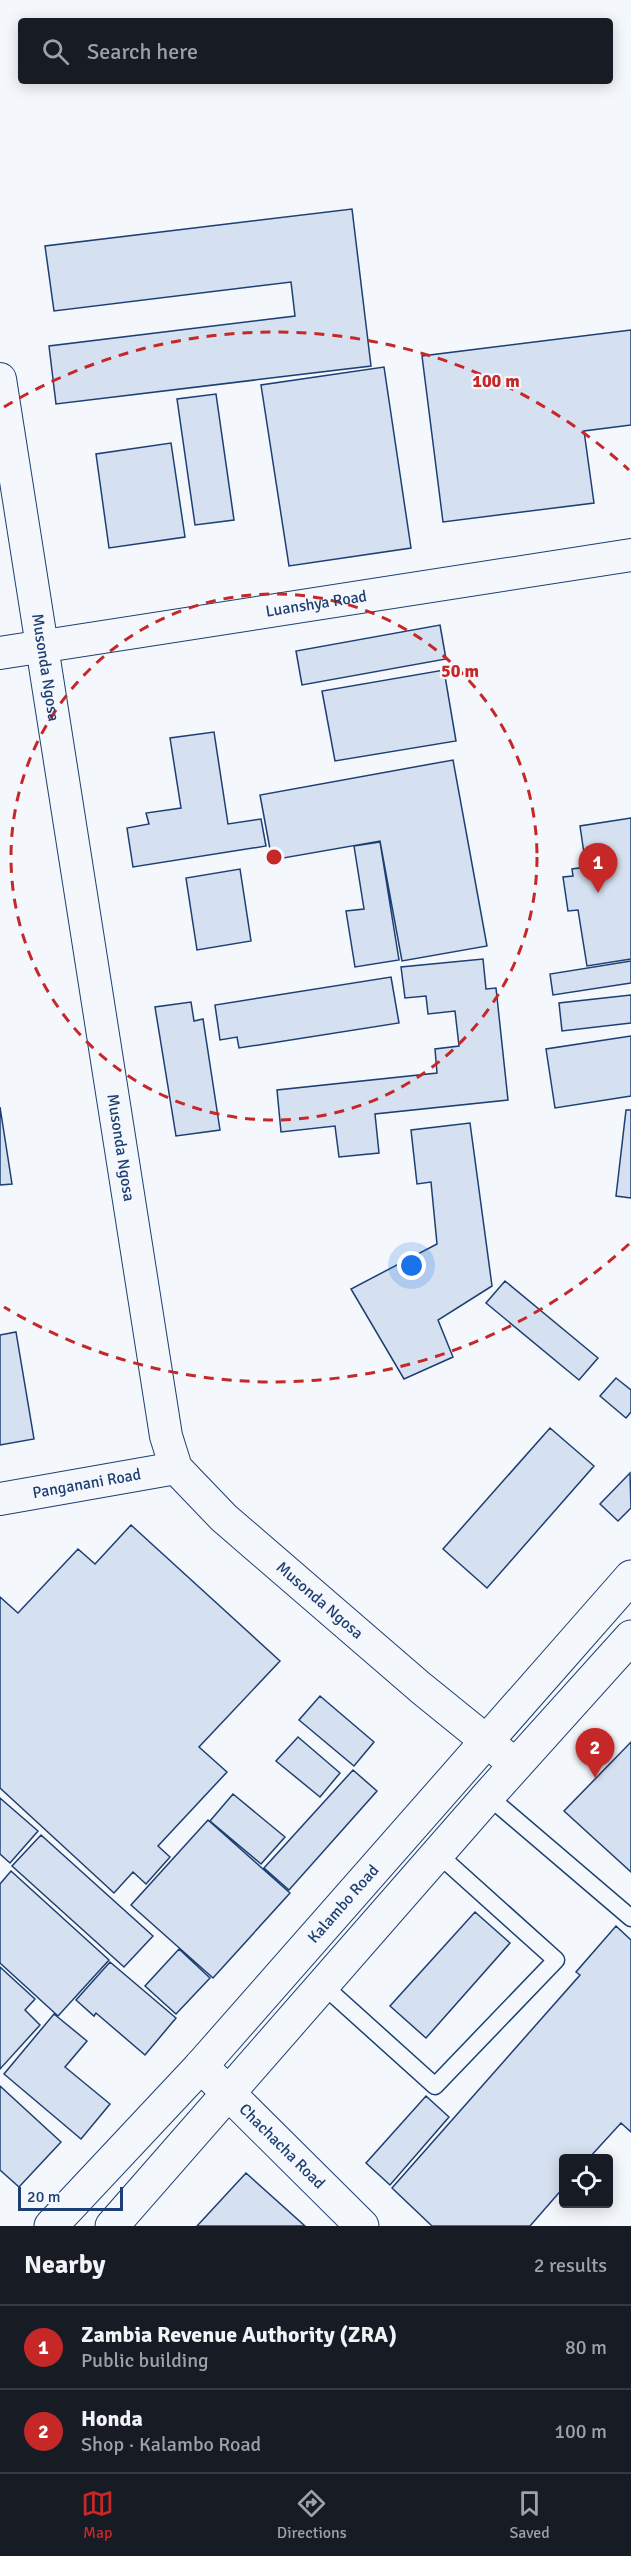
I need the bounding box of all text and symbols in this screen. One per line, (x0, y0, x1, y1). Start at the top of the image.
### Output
search box (18, 18, 613, 84)
icon: search (39, 35, 72, 68)
text: Search here (87, 38, 198, 65)
text: 100 m (472, 370, 520, 392)
street label: Luanshya Road (264, 586, 368, 622)
street label: Musonda Ngosa (27, 612, 64, 723)
text: 50 m (441, 660, 479, 682)
pin: 1 (578, 844, 618, 893)
centre of rings (264, 847, 284, 867)
street label: Musonda Ngosa (102, 1092, 139, 1203)
your location (397, 1251, 426, 1280)
street label: Panganani Road (31, 1464, 143, 1503)
street label: Musonda Ngosa (272, 1557, 367, 1644)
pin: 2 (576, 1728, 614, 1778)
street label: Kalambo Road (304, 1861, 383, 1947)
street label: Chachacha Road (235, 2099, 329, 2193)
map controls (559, 2154, 613, 2208)
button: locate (559, 2154, 613, 2208)
scale bar (18, 2184, 123, 2212)
text: 20 m (27, 2187, 61, 2207)
text: Nearby (24, 2249, 105, 2281)
text: 2 results (534, 2253, 607, 2278)
text: Zambia Revenue Authority (ZRA) (81, 2321, 397, 2348)
text: 1 (38, 2335, 49, 2360)
text: 80 m (565, 2335, 607, 2360)
text: Public building (81, 2348, 209, 2373)
text: Honda (81, 2405, 143, 2432)
text: 2 (38, 2419, 49, 2444)
text: 100 m (554, 2419, 607, 2444)
text: Shop · Kalambo Road (81, 2432, 261, 2457)
tab: Map (81, 2487, 114, 2543)
tab: Directions (277, 2487, 347, 2543)
tab: Saved (509, 2487, 550, 2543)

